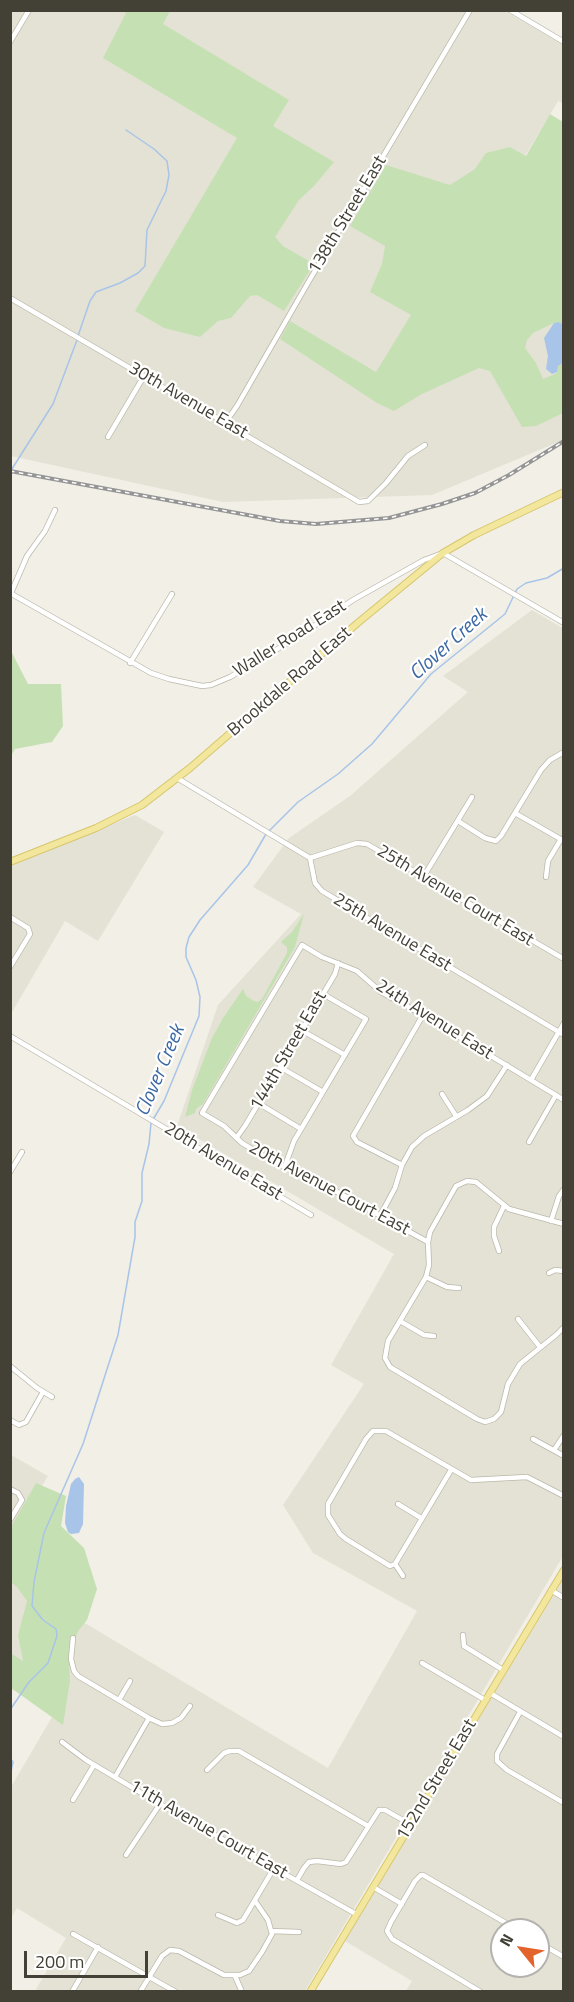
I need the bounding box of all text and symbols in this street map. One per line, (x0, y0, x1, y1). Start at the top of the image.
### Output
street label: 138th Street East (304, 152, 392, 278)
street label: 30th Avenue East (125, 358, 251, 444)
street label: Waller Road East (230, 596, 350, 682)
water label: Clover Creek (405, 604, 493, 686)
street label: Brookdale Road East (224, 622, 356, 742)
street label: 25th Avenue Court East (373, 841, 537, 951)
street label: 25th Avenue East (329, 889, 455, 977)
street label: 24th Avenue East (371, 975, 497, 1065)
street label: 144th Street East (246, 987, 332, 1115)
water label: Clover Creek (131, 1022, 191, 1120)
street label: 20th Avenue East (160, 1118, 286, 1206)
street label: 20th Avenue Court East (245, 1137, 413, 1241)
street label: 152nd Street East (392, 1716, 482, 1844)
street label: 11th Avenue Court East (125, 1776, 291, 1884)
north arrow (490, 1918, 550, 1978)
text: N (493, 1929, 519, 1951)
scale bar (27, 1939, 152, 1977)
text: 200 m (35, 1948, 84, 1975)

